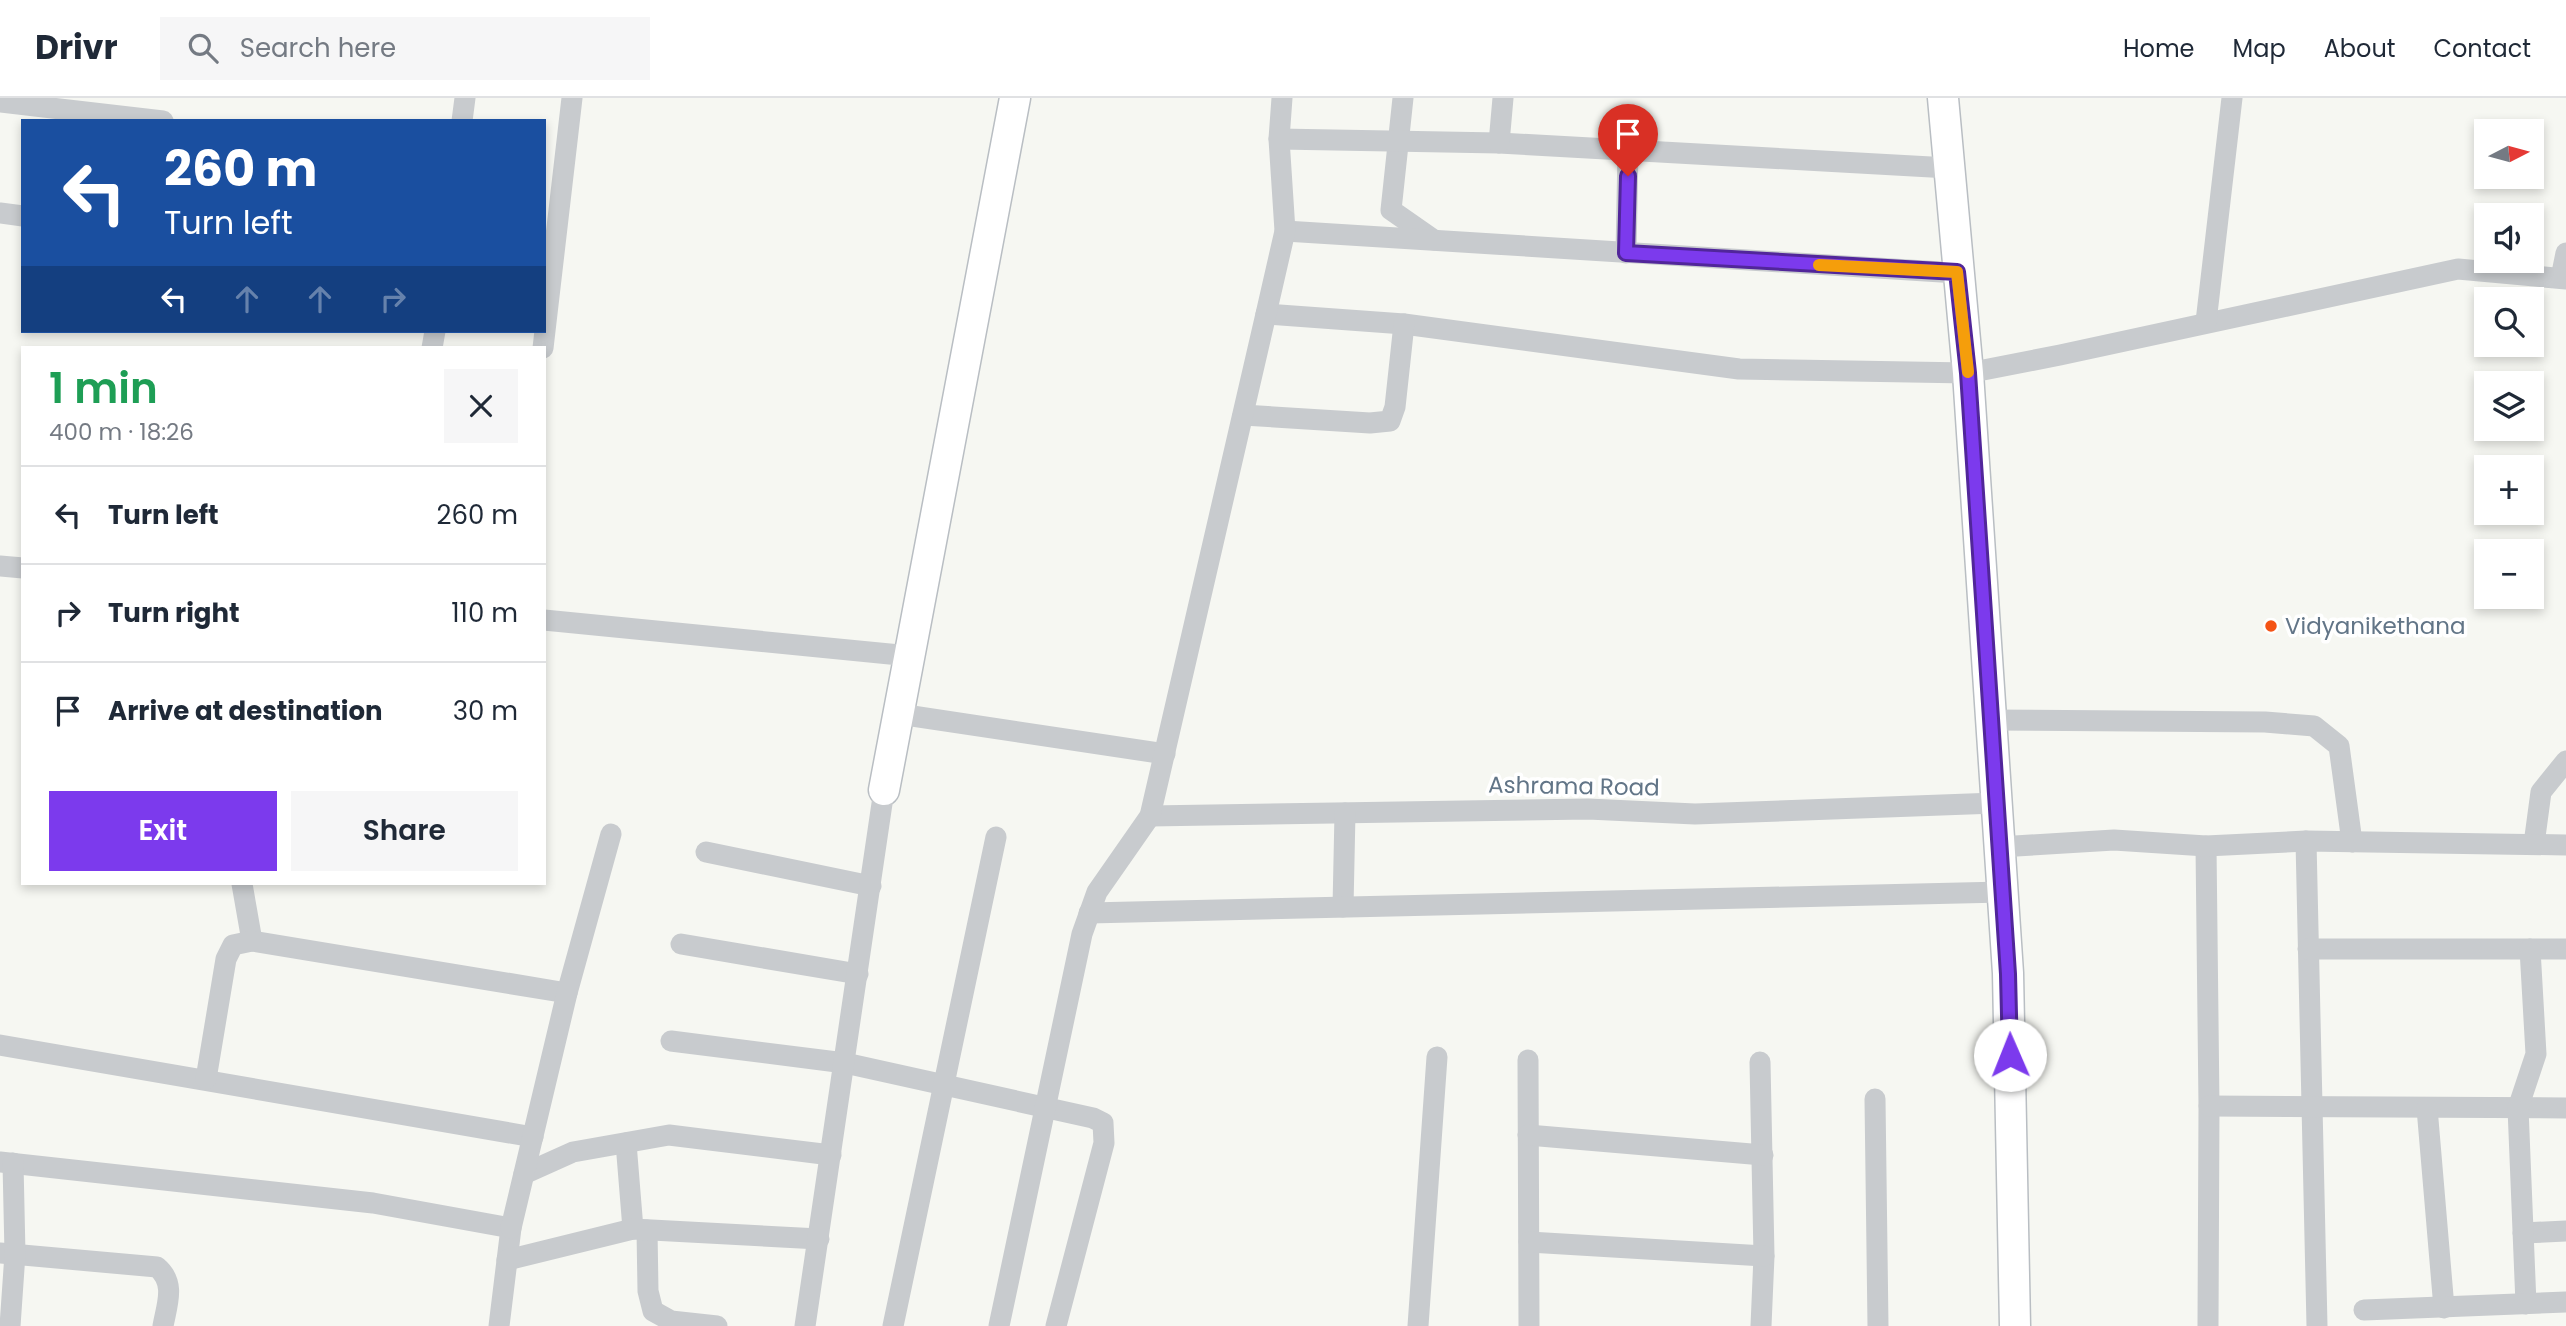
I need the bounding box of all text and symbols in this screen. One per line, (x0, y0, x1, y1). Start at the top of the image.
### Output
search box (160, 17, 650, 80)
text: Drivr (35, 24, 118, 71)
icon: search (184, 29, 222, 67)
text: Search here (240, 30, 396, 66)
text: Home (2123, 32, 2195, 65)
text: Map (2233, 32, 2286, 65)
text: About (2324, 32, 2395, 65)
text: Contact (2433, 32, 2531, 65)
pin (1598, 104, 1658, 176)
icon: arrive (1609, 115, 1647, 153)
north arrow (2474, 119, 2544, 189)
map controls (2474, 119, 2544, 609)
text: 260 m (164, 135, 317, 203)
icon: left (49, 147, 140, 238)
text: Turn left (164, 200, 293, 245)
button: sound (2474, 203, 2544, 273)
icon: left (155, 280, 193, 318)
icon: ahead (228, 280, 266, 318)
icon: ahead (301, 280, 339, 318)
icon: right (374, 280, 412, 318)
button: search (2474, 287, 2544, 357)
text: 1 min (49, 359, 158, 418)
button: close (444, 369, 518, 443)
button: layers (2474, 371, 2544, 441)
text: 400 m · 18:26 (49, 416, 194, 448)
button: + (2474, 455, 2544, 525)
icon: left (49, 496, 87, 534)
text: Turn left (108, 497, 219, 533)
text: 260 m (436, 497, 518, 533)
button: − (2474, 539, 2544, 609)
icon: right (49, 594, 87, 632)
text: Turn right (108, 595, 240, 631)
text: 110 m (451, 595, 518, 631)
place label: Vidyanikethana (2285, 610, 2466, 642)
marker: Vidyanikethana (2263, 618, 2279, 634)
icon: arrive (49, 692, 87, 730)
text: Arrive at destination (108, 693, 383, 729)
text: 30 m (453, 693, 518, 729)
street label: Ashrama Road (1488, 769, 1660, 803)
button: Exit (49, 791, 277, 871)
button: Share (291, 791, 518, 871)
position arrow (1973, 1018, 2047, 1092)

